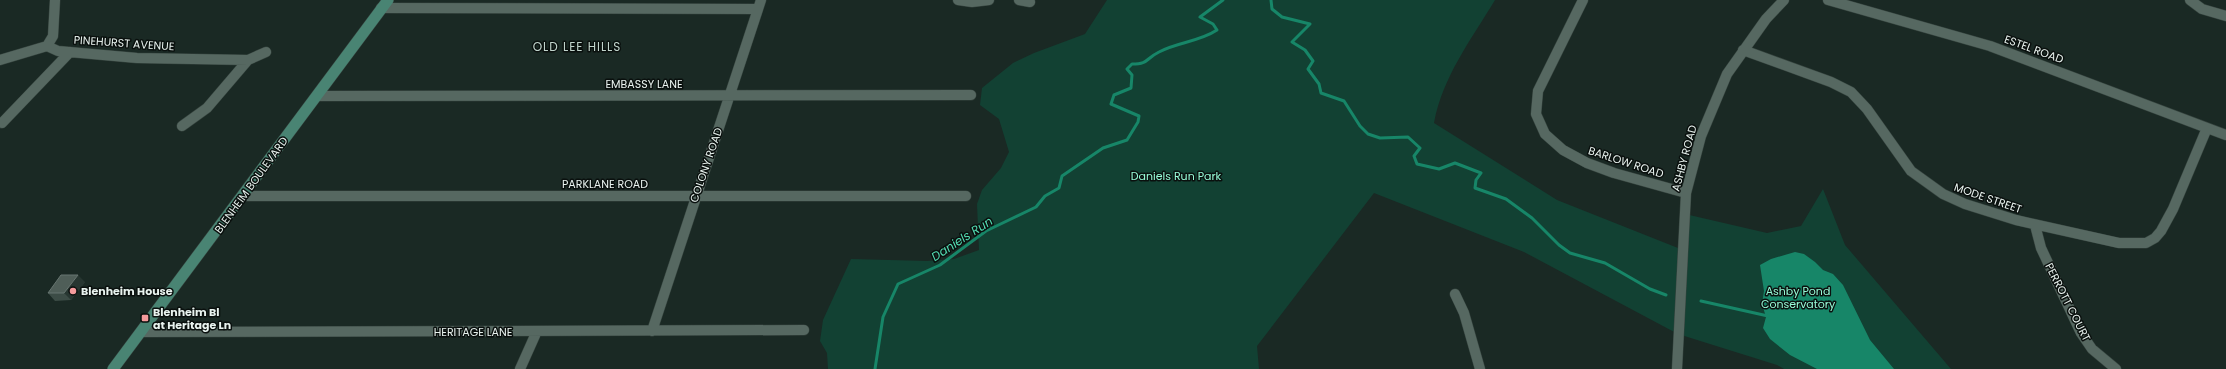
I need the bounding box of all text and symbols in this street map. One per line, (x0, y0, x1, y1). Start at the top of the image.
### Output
street label: ESTEL ROAD (2002, 31, 2066, 67)
street label: PINEHURST AVENUE (73, 32, 175, 54)
district label: OLD LEE HILLS (533, 38, 621, 55)
street label: EMBASSY LANE (605, 76, 683, 92)
street label: ASHBY ROAD (1667, 123, 1701, 193)
street label: COLONY ROAD (686, 125, 726, 205)
street label: BLENHEIM BOULEVARD (211, 133, 292, 237)
street label: BARLOW ROAD (1586, 142, 1666, 182)
park label: Daniels Run Park (1131, 168, 1222, 184)
street label: PARKLANE ROAD (562, 176, 648, 192)
street label: MODE STREET (1952, 179, 2024, 217)
water label: Daniels Run (928, 212, 996, 265)
street label: PERROTT COURT (2041, 260, 2095, 344)
place label: Blenheim House (81, 283, 173, 299)
park label: Ashby Pond Conservatory (1761, 283, 1836, 312)
marker: Blenheim House (68, 286, 78, 296)
place label: Blenheim Bl at Heritage Ln (153, 304, 231, 333)
marker: Blenheim Bl at Heritage Ln (140, 313, 150, 323)
street label: HERITAGE LANE (434, 324, 512, 340)

